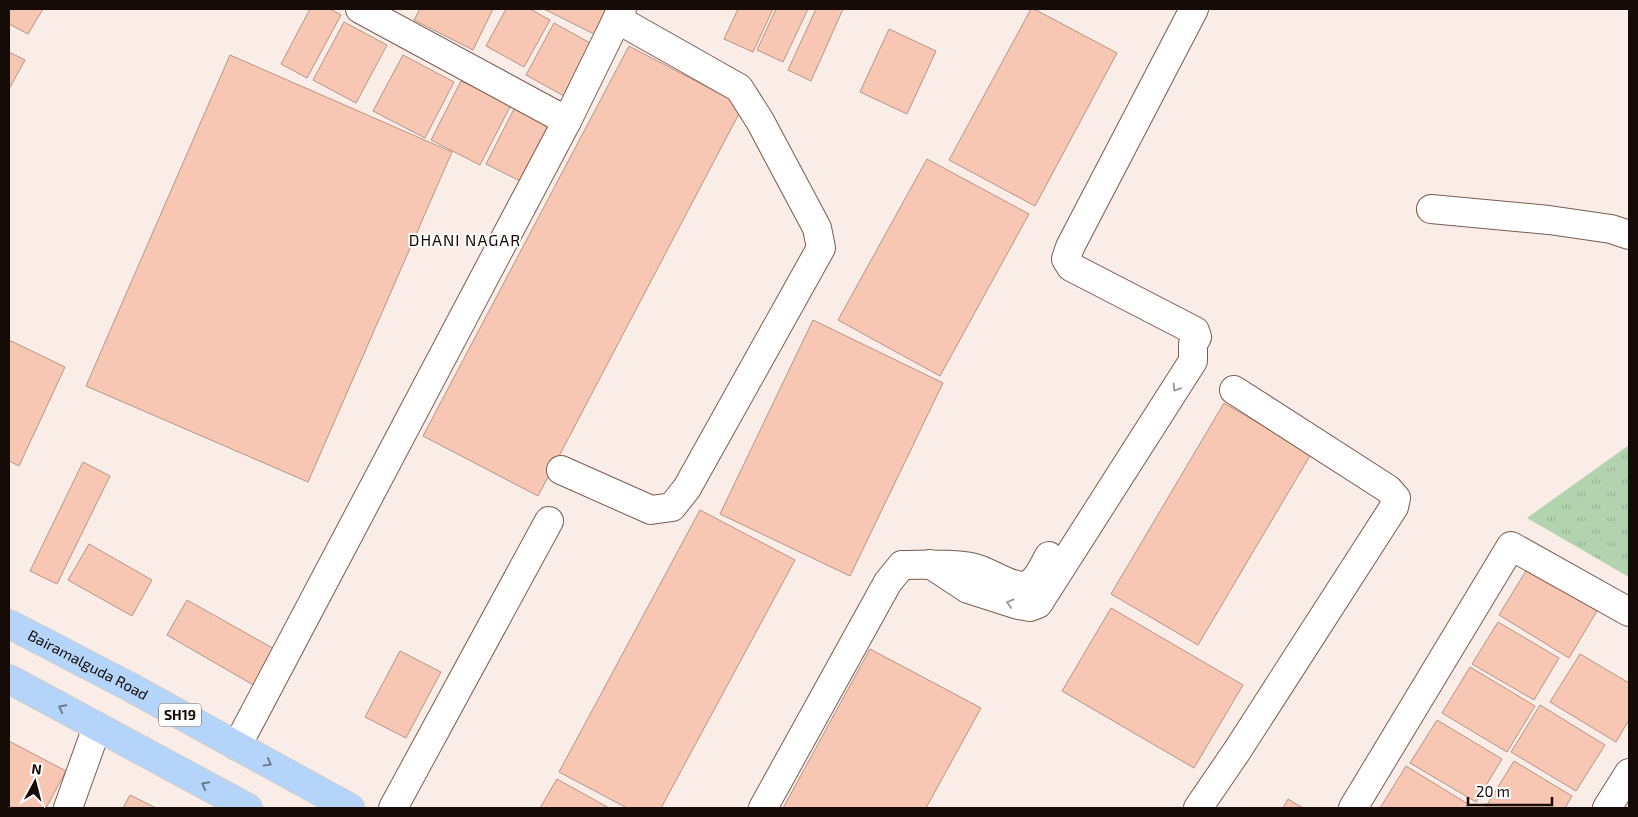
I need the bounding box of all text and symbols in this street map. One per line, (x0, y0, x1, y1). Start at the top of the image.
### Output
district label: DHANI NAGAR (409, 230, 521, 249)
one-way arrow (1173, 383, 1183, 392)
one-way arrow (1007, 598, 1015, 608)
street label: Bairamalguda Road (25, 625, 152, 703)
one-way arrow (58, 704, 67, 714)
road number: SH19 (159, 704, 201, 726)
north arrow (10, 757, 60, 807)
one-way arrow (262, 757, 271, 767)
text: N (31, 760, 43, 778)
scale bar (1468, 774, 1552, 806)
one-way arrow (202, 781, 211, 791)
text: 20 m (1476, 782, 1510, 800)

